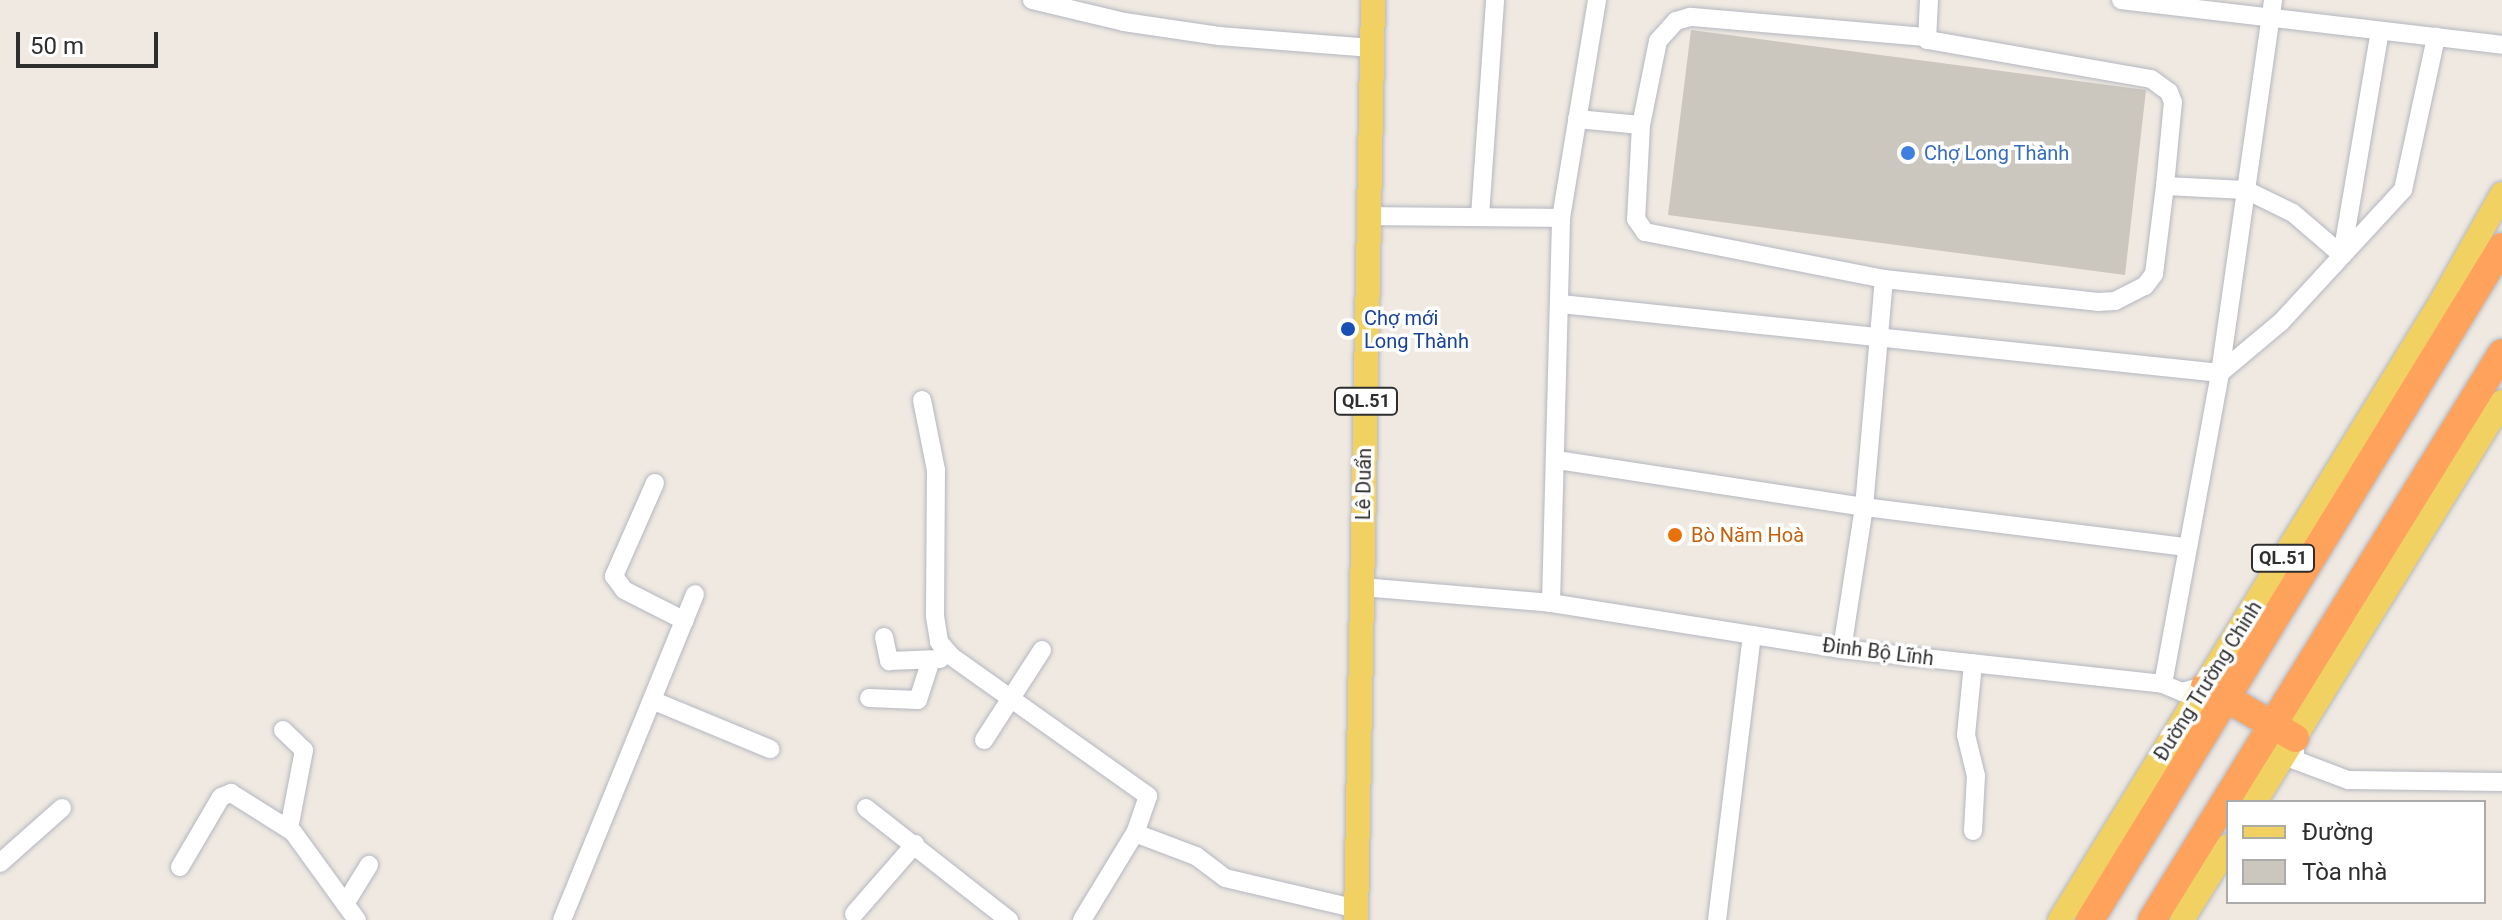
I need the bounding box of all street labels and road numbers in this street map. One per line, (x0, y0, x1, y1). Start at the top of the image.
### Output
road number: QL.51 (1332, 387, 1400, 415)
street label: Lê Duẩn (1351, 448, 1377, 520)
road number: QL.51 (2249, 544, 2317, 572)
street label: Đường Trường Chinh (2149, 596, 2267, 766)
street label: Đinh Bộ Lĩnh (1821, 633, 1935, 671)

